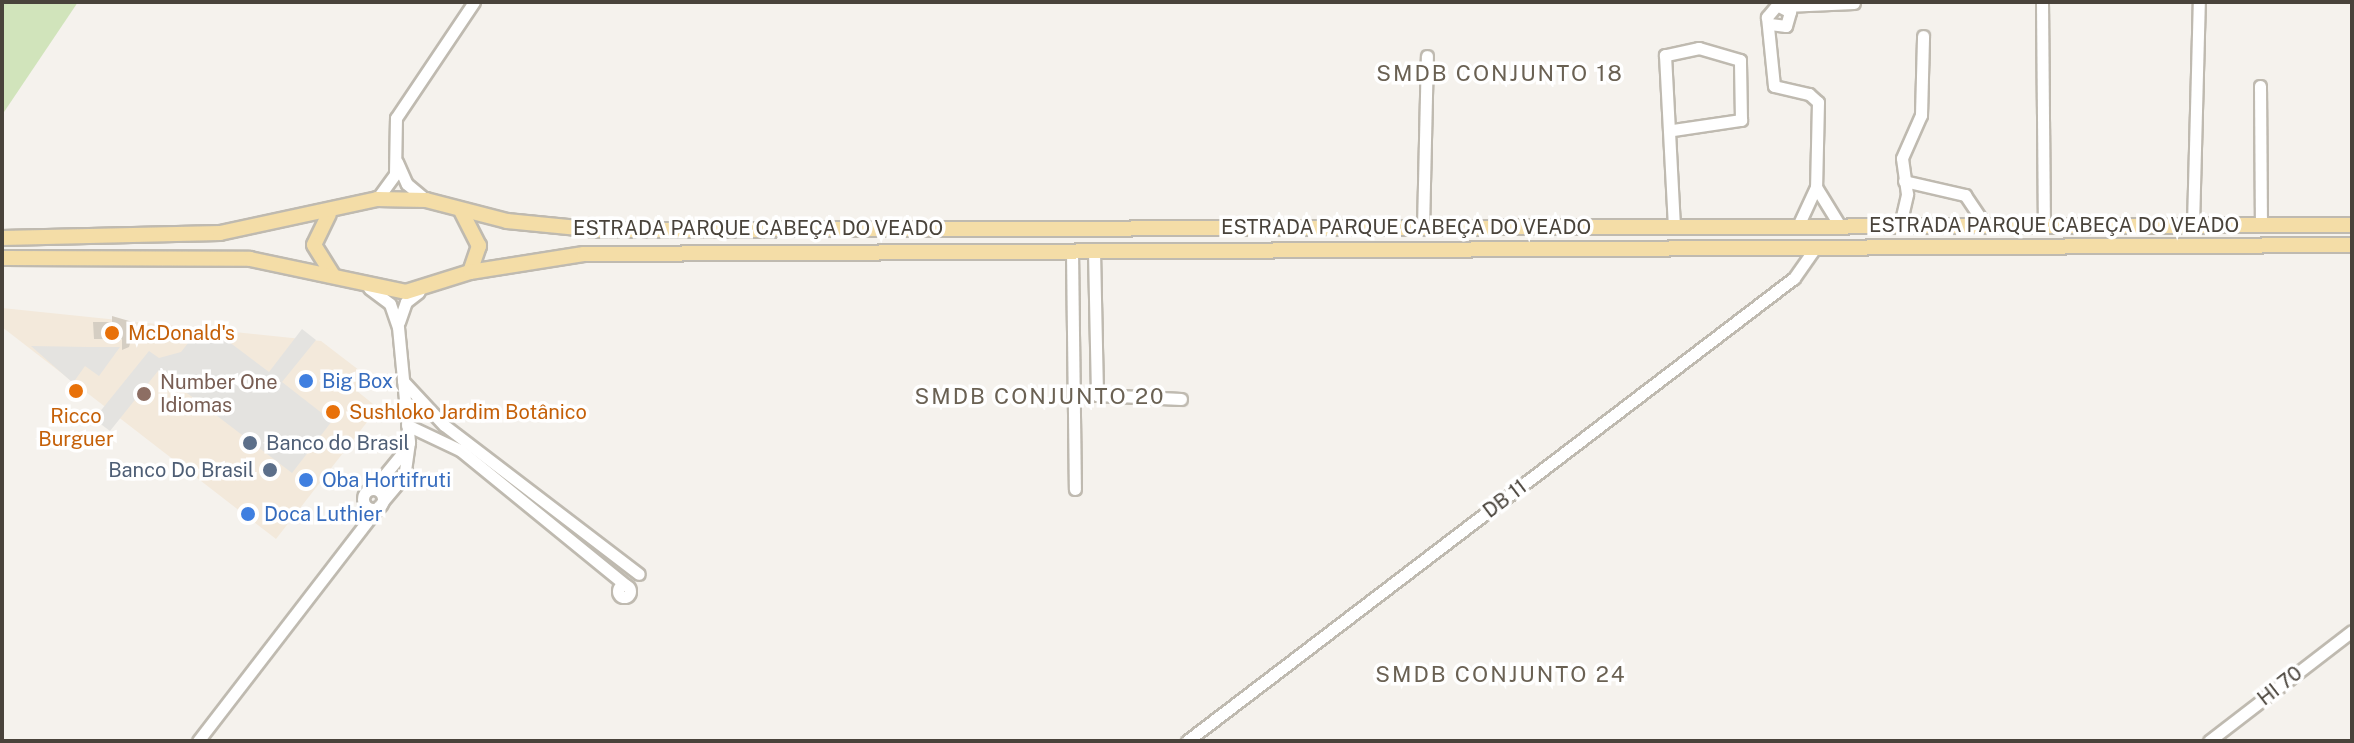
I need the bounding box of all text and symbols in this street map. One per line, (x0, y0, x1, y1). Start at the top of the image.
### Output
district label: SMDB CONJUNTO 18 (1376, 61, 1624, 87)
street label: ESTRADA PARQUE CABEÇA DO VEADO (1869, 213, 2239, 237)
street label: ESTRADA PARQUE CABEÇA DO VEADO (1221, 215, 1591, 239)
street label: ESTRADA PARQUE CABEÇA DO VEADO (573, 216, 943, 240)
place label: McDonald's (128, 321, 235, 345)
marker: McDonald's (103, 324, 121, 342)
place label: Big Box (322, 369, 393, 393)
place label: Number One Idiomas (160, 370, 277, 417)
marker: Big Box (297, 372, 315, 390)
marker: Ricco Burguer (67, 382, 85, 400)
district label: SMDB CONJUNTO 20 (915, 384, 1165, 410)
marker: Number One Idiomas (135, 385, 153, 403)
place label: Sushloko Jardim Botânico (349, 400, 587, 424)
marker: Sushloko Jardim Botânico (324, 403, 342, 421)
place label: Ricco Burguer (38, 404, 114, 451)
place label: Banco do Brasil (266, 431, 410, 455)
marker: Banco do Brasil (241, 434, 259, 452)
place label: Banco Do Brasil (108, 458, 254, 482)
marker: Banco Do Brasil (261, 461, 279, 479)
place label: Oba Hortifruti (322, 468, 451, 492)
marker: Oba Hortifruti (297, 471, 315, 489)
street label: DB 11 (1478, 475, 1532, 523)
place label: Doca Luthier (264, 502, 382, 526)
marker: Doca Luthier (239, 505, 257, 523)
street label: HI 70 (2253, 661, 2307, 711)
district label: SMDB CONJUNTO 24 (1375, 662, 1627, 688)

